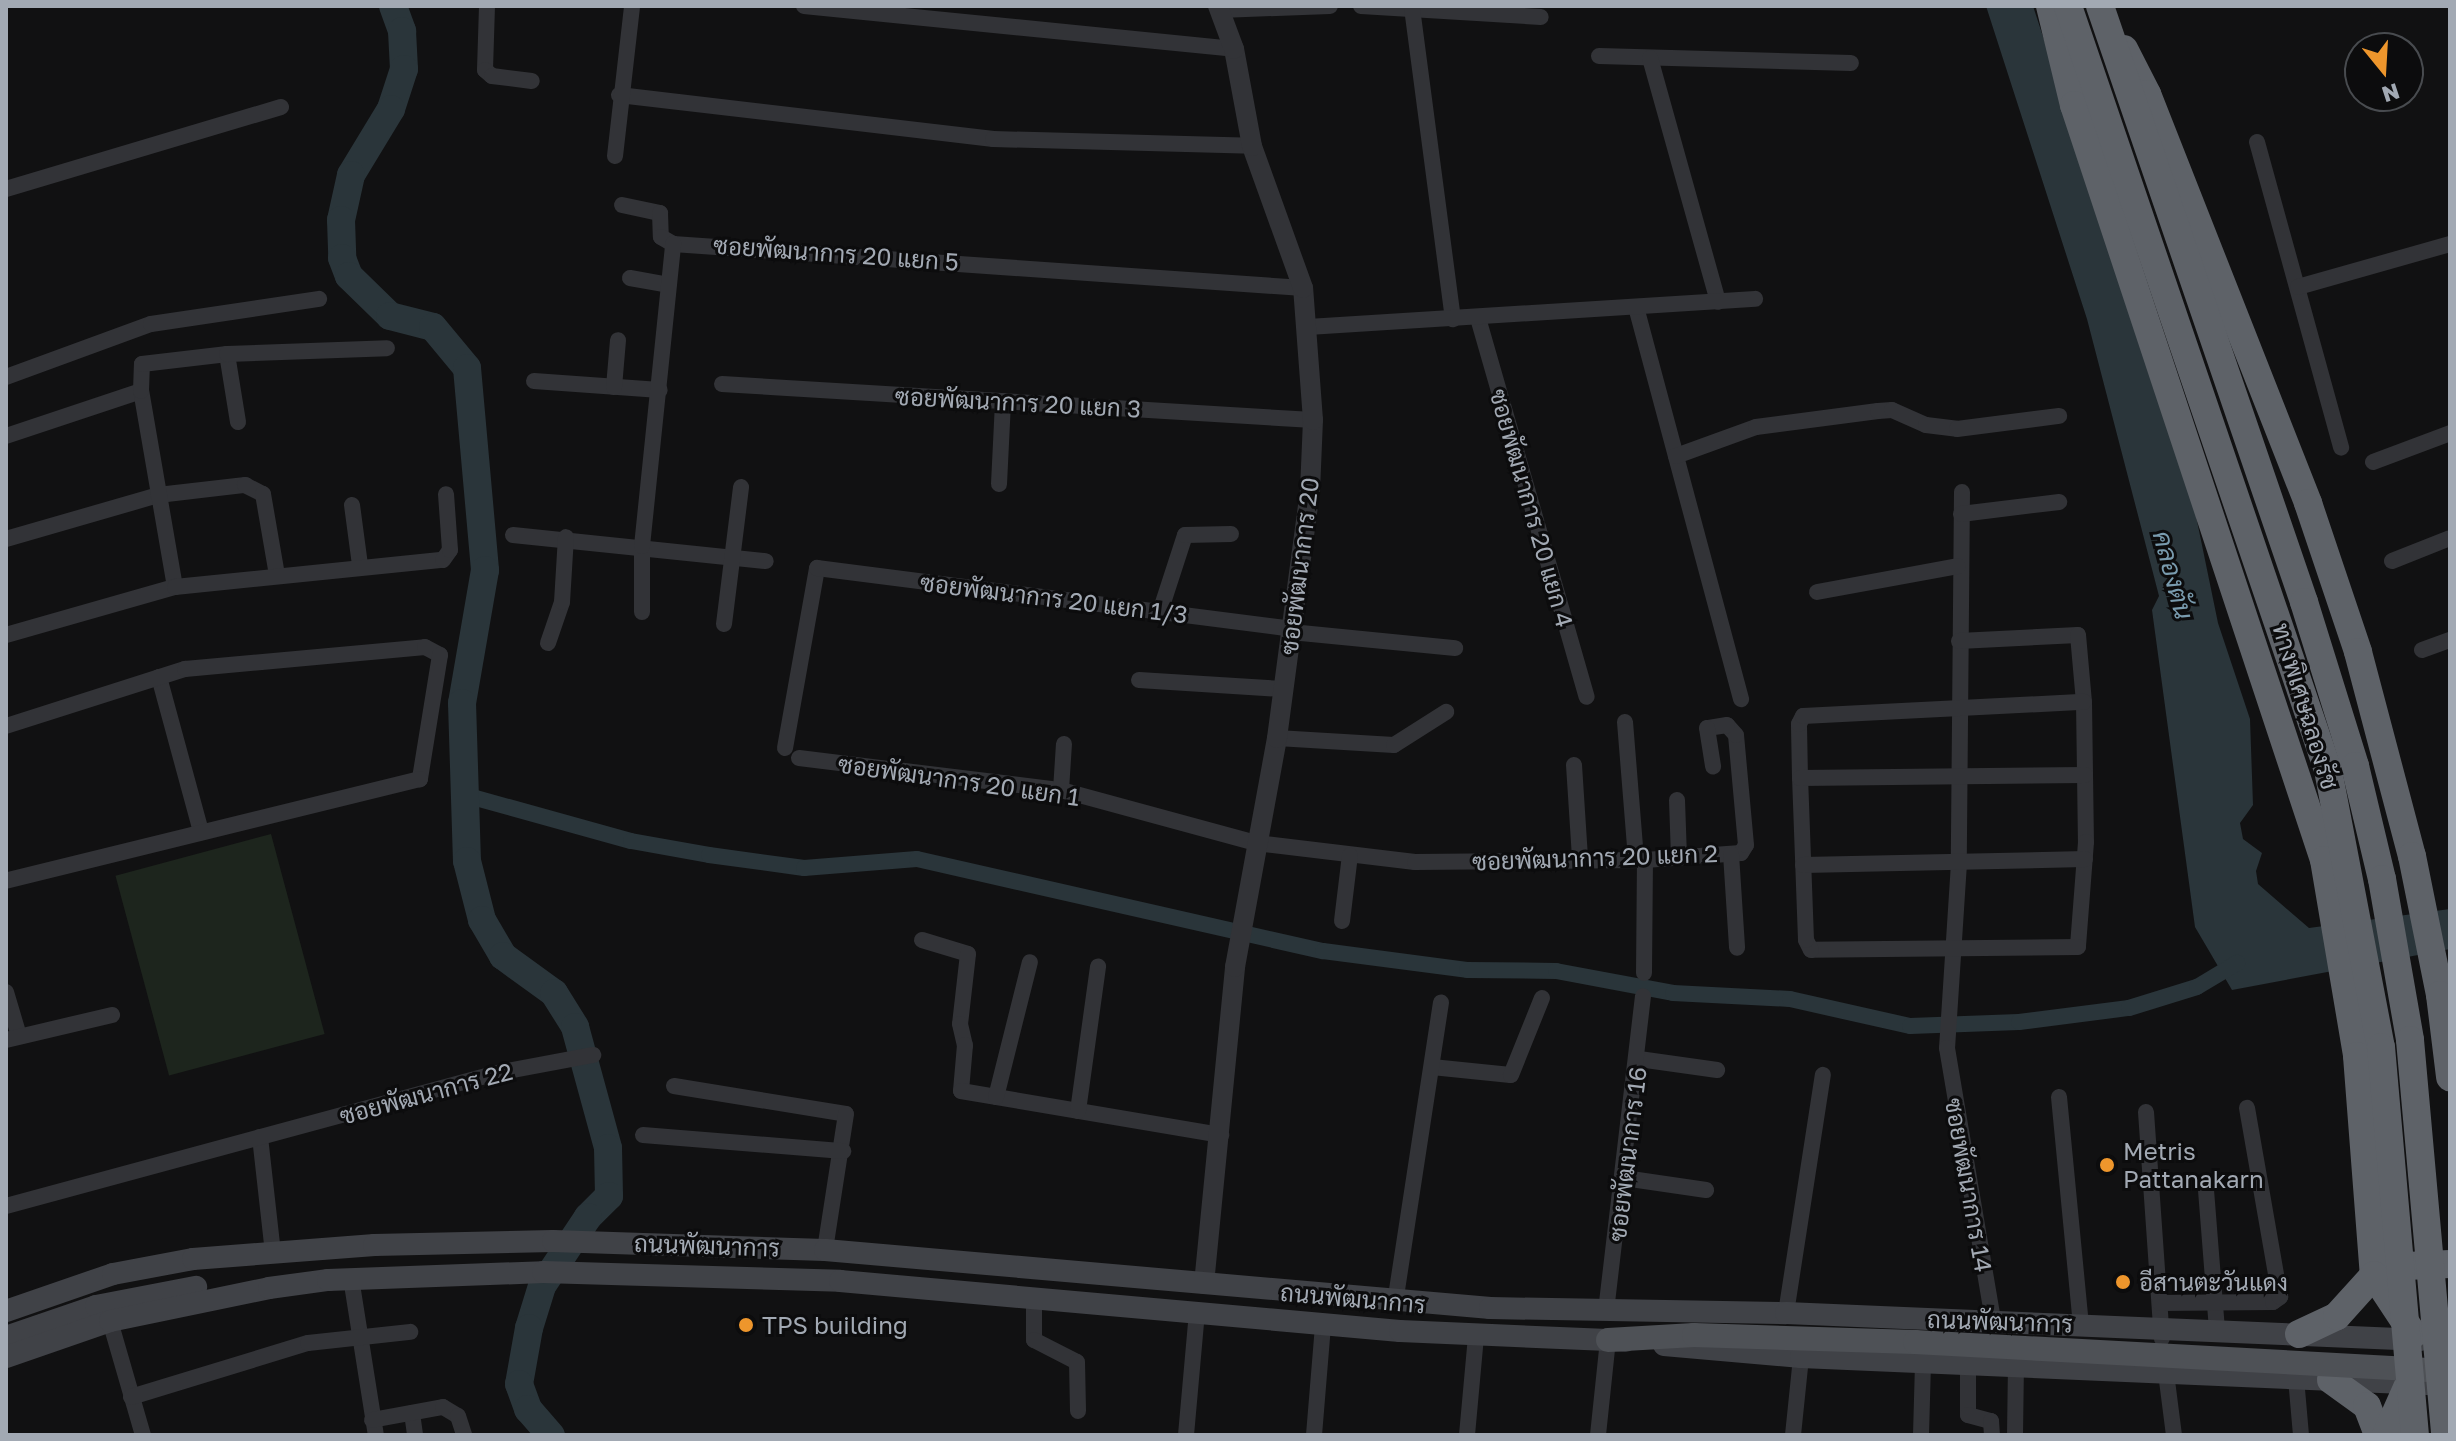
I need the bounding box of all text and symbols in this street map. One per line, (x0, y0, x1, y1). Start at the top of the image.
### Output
north arrow (2344, 32, 2424, 112)
text: N (2379, 78, 2403, 109)
street label: ซอยพัฒนาการ 20 แยก 5 (712, 230, 960, 276)
street label: ซอยพัฒนาการ 20 แยก 3 (894, 381, 1142, 423)
street label: ซอยพัฒนาการ 20 แยก 4 (1484, 385, 1580, 631)
street label: ซอยพัฒนาการ 20 (1274, 476, 1324, 656)
water label: คลองตัน (2146, 527, 2200, 623)
street label: ซอยพัฒนาการ 20 แยก 1/3 (919, 567, 1189, 629)
street label: ทางพิเศษฉลองรัช (2267, 619, 2345, 793)
street label: ซอยพัฒนาการ 20 แยก 1 (836, 749, 1082, 811)
street label: ซอยพัฒนาการ 20 แยก 2 (1472, 838, 1718, 876)
street label: ซอยพัฒนาการ 22 (336, 1056, 516, 1130)
street label: ซอยพัฒนาการ 16 (1602, 1065, 1652, 1243)
street label: ซอยพัฒนาการ 14 (1940, 1096, 1998, 1274)
place label: Metris Pattanakarn (2123, 1137, 2264, 1193)
marker: Metris Pattanakarn (2098, 1156, 2116, 1174)
street label: ถนนพัฒนาการ (634, 1228, 780, 1262)
place label: อีสานตะวันแดง (2139, 1268, 2288, 1296)
marker: อีสานตะวันแดง (2114, 1273, 2132, 1291)
street label: ถนนพัฒนาการ (1279, 1277, 1427, 1319)
street label: ถนนพัฒนาการ (1927, 1304, 2073, 1338)
place label: TPS building (762, 1311, 908, 1339)
marker: TPS building (737, 1316, 755, 1334)

